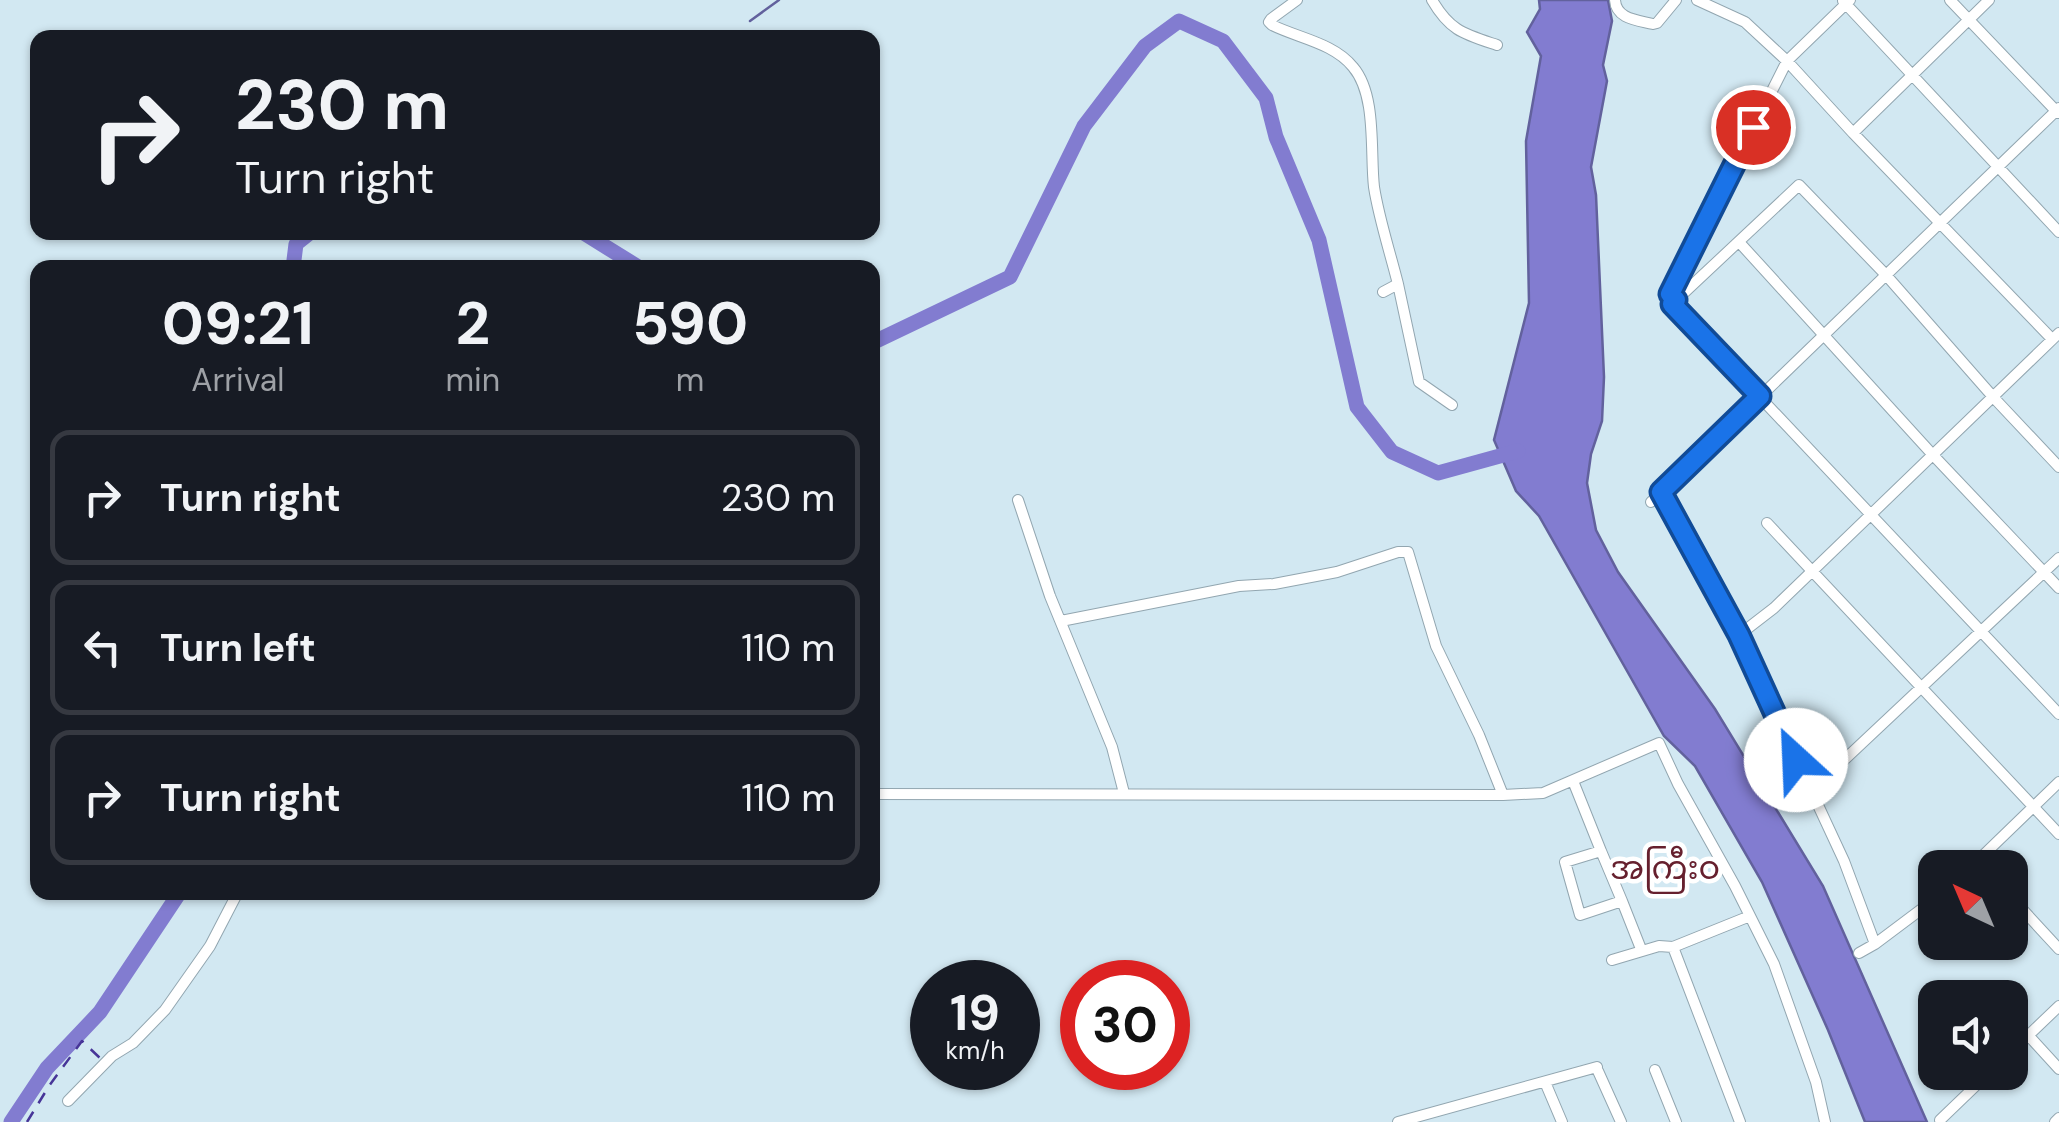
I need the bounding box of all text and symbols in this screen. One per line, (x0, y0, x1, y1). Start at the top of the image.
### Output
text: 230 m (235, 60, 449, 151)
icon: right (70, 70, 200, 200)
pin (1711, 85, 1796, 170)
icon: arrive (1726, 100, 1781, 155)
text: Turn right (235, 148, 434, 207)
text: 09:21 (162, 284, 314, 363)
text: 2 (456, 284, 490, 363)
text: 590 (632, 284, 748, 363)
text: Arrival (191, 359, 284, 401)
text: min (446, 359, 500, 401)
text: m (676, 359, 704, 401)
icon: right (75, 470, 130, 525)
text: Turn right (160, 473, 341, 523)
text: 230 m (721, 473, 835, 523)
icon: left (75, 620, 130, 675)
text: Turn left (160, 623, 316, 673)
text: 110 m (741, 623, 835, 673)
position arrow (1744, 708, 1848, 812)
icon: right (75, 770, 130, 825)
text: Turn right (160, 773, 341, 823)
text: 110 m (741, 773, 835, 823)
district label: အကြီးဝ (1610, 845, 1720, 894)
north arrow (1918, 850, 2028, 960)
map controls (1918, 850, 2028, 1090)
speed limit sign: 30 (1060, 960, 1190, 1090)
text: 19 (950, 980, 1000, 1046)
button: sound (1918, 980, 2028, 1090)
text: km/h (945, 1034, 1005, 1067)

